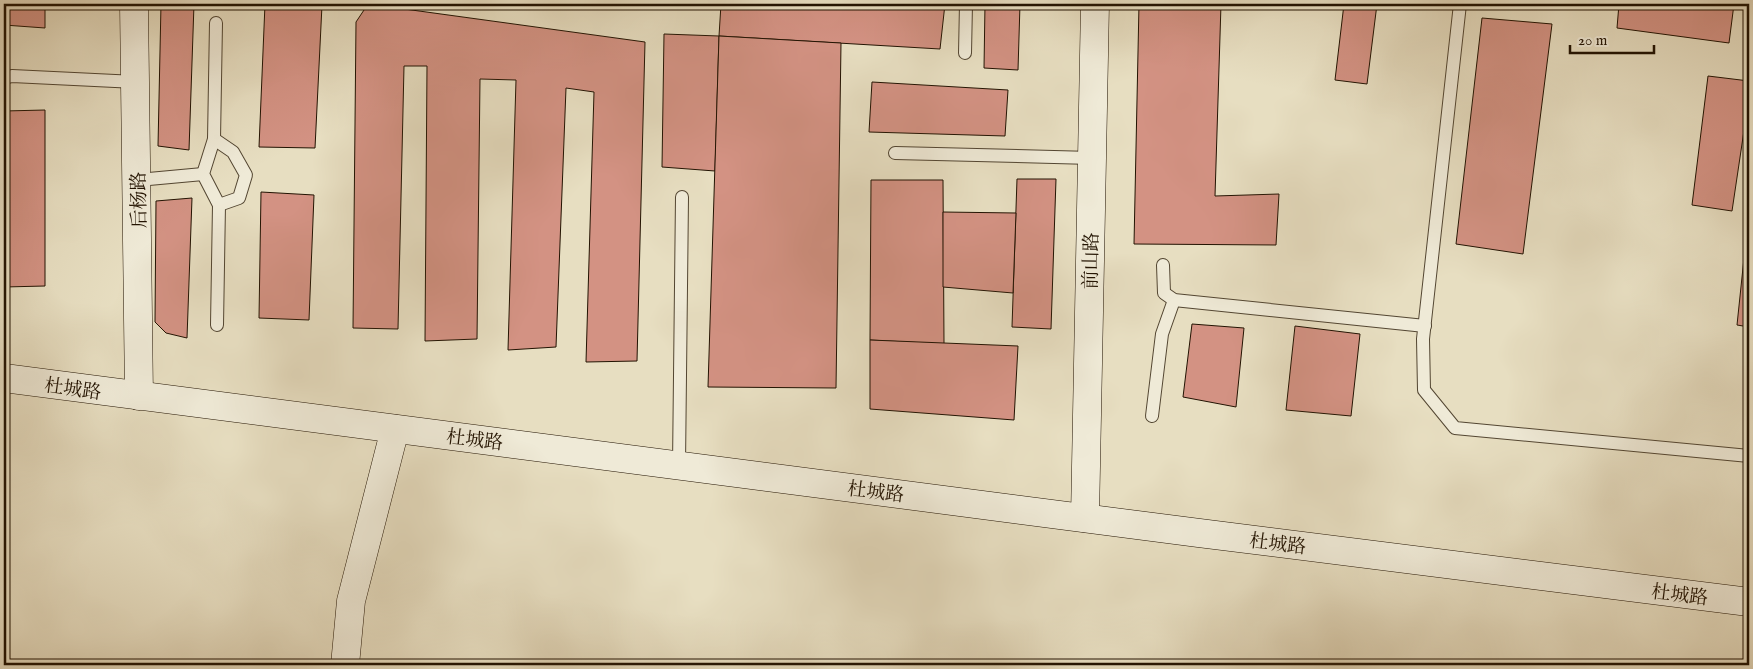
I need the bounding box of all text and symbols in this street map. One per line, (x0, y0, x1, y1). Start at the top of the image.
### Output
scale bar (1570, 22, 1654, 54)
text: 20 m (1578, 31, 1608, 50)
street label: 后杨路 (128, 171, 152, 229)
street label: 前山路 (1080, 232, 1104, 290)
street label: 杜城路 (43, 374, 103, 406)
street label: 杜城路 (445, 426, 505, 456)
street label: 杜城路 (846, 478, 906, 508)
street label: 杜城路 (1248, 530, 1308, 560)
street label: 杜城路 (1650, 581, 1710, 611)

